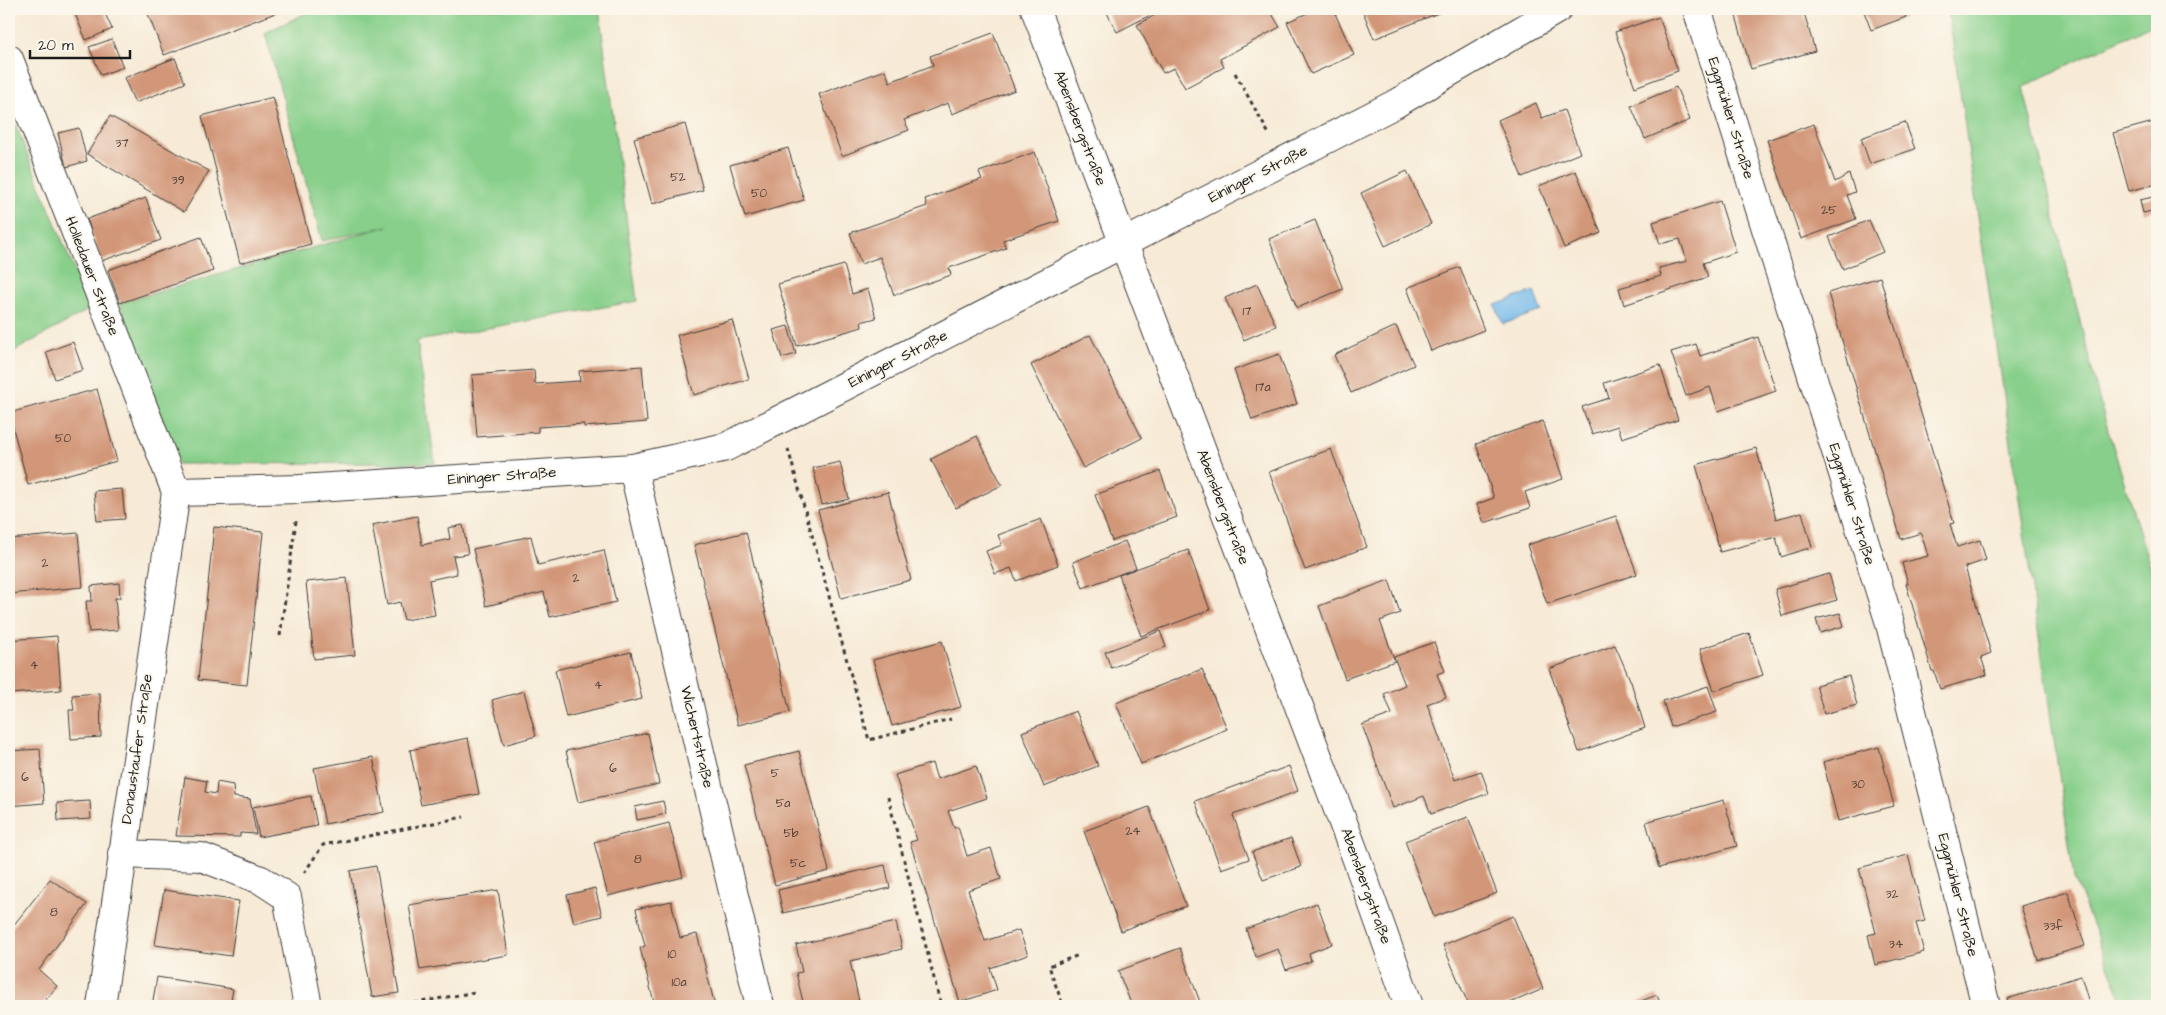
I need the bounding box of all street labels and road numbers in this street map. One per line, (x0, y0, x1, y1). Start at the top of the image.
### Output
street label: Eggmühler Straße (1702, 55, 1759, 182)
street label: Abensbergstraße (1047, 67, 1112, 189)
street label: Eininger Straße (1205, 140, 1312, 209)
street label: Holledauer Straße (60, 213, 124, 339)
street label: Eininger Straße (845, 325, 952, 394)
street label: Eggmühler Straße (1823, 441, 1880, 568)
street label: Abensbergstraße (1190, 446, 1255, 568)
street label: Eininger Straße (447, 462, 557, 491)
street label: Donaustaufer Straße (116, 673, 158, 825)
street label: Wichertstraße (675, 684, 719, 790)
street label: Abensbergstraße (1334, 825, 1397, 947)
street label: Eggmühler Straße (1932, 831, 1983, 959)

